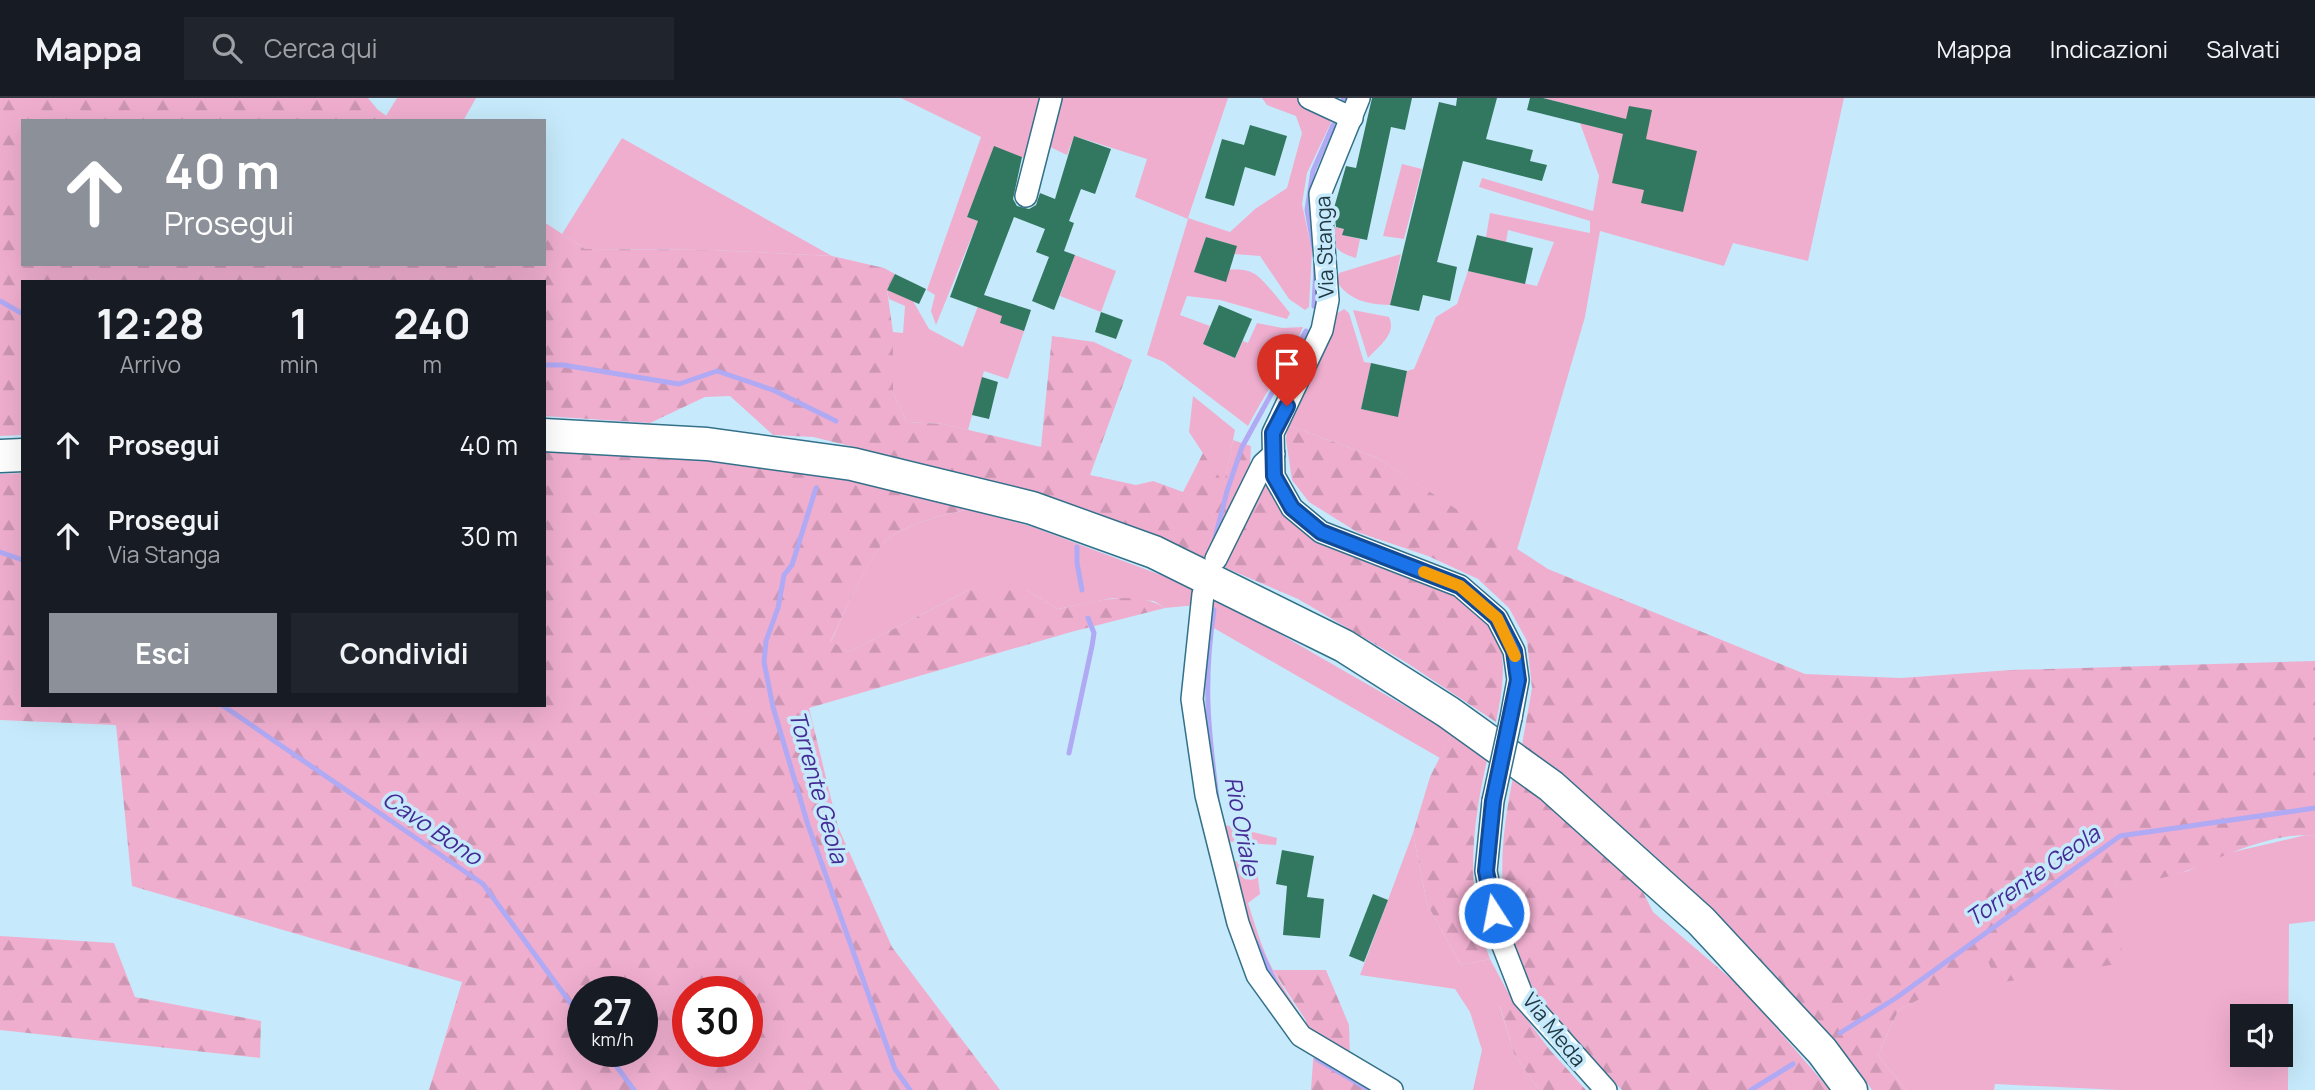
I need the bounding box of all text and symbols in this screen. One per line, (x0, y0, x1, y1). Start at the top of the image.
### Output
search box (184, 17, 674, 80)
text: Mappa (35, 26, 142, 71)
icon: search (208, 29, 246, 67)
text: Cerca qui (264, 30, 378, 66)
text: Mappa (1936, 32, 2012, 65)
text: Indicazioni (2050, 32, 2168, 65)
text: Salvati (2206, 32, 2280, 65)
text: 40 m (164, 137, 280, 204)
icon: ahead (49, 147, 140, 238)
street label: Via Stanga (1308, 195, 1340, 299)
text: Prosegui (164, 201, 294, 245)
text: 12:28 (96, 294, 205, 352)
text: 1 (290, 294, 308, 352)
text: 240 (393, 294, 471, 352)
pin (1257, 334, 1317, 406)
icon: arrive (1268, 345, 1306, 383)
text: Arrivo (120, 348, 181, 380)
text: min (280, 348, 318, 380)
text: m (422, 348, 442, 380)
icon: ahead (49, 426, 87, 464)
text: Prosegui (108, 427, 220, 463)
text: 40 m (460, 427, 518, 463)
text: Prosegui (108, 502, 220, 538)
icon: ahead (49, 517, 87, 555)
text: 30 m (461, 518, 518, 554)
text: Via Stanga (108, 538, 220, 570)
button: Esci (49, 613, 277, 693)
button: Condividi (291, 613, 518, 693)
water label: Torrente Geola (782, 707, 856, 868)
water label: Rio Oriale (1218, 774, 1269, 879)
water label: Cavo Bono (377, 782, 490, 873)
water label: Torrente Geola (1959, 816, 2107, 933)
position arrow (1457, 876, 1531, 950)
speed limit sign: 30 (672, 976, 763, 1067)
street label: Via Meda (1517, 987, 1593, 1072)
text: 27 (593, 988, 632, 1036)
map controls (2230, 1004, 2293, 1067)
button: sound (2230, 1004, 2293, 1067)
text: km/h (592, 1027, 633, 1051)

